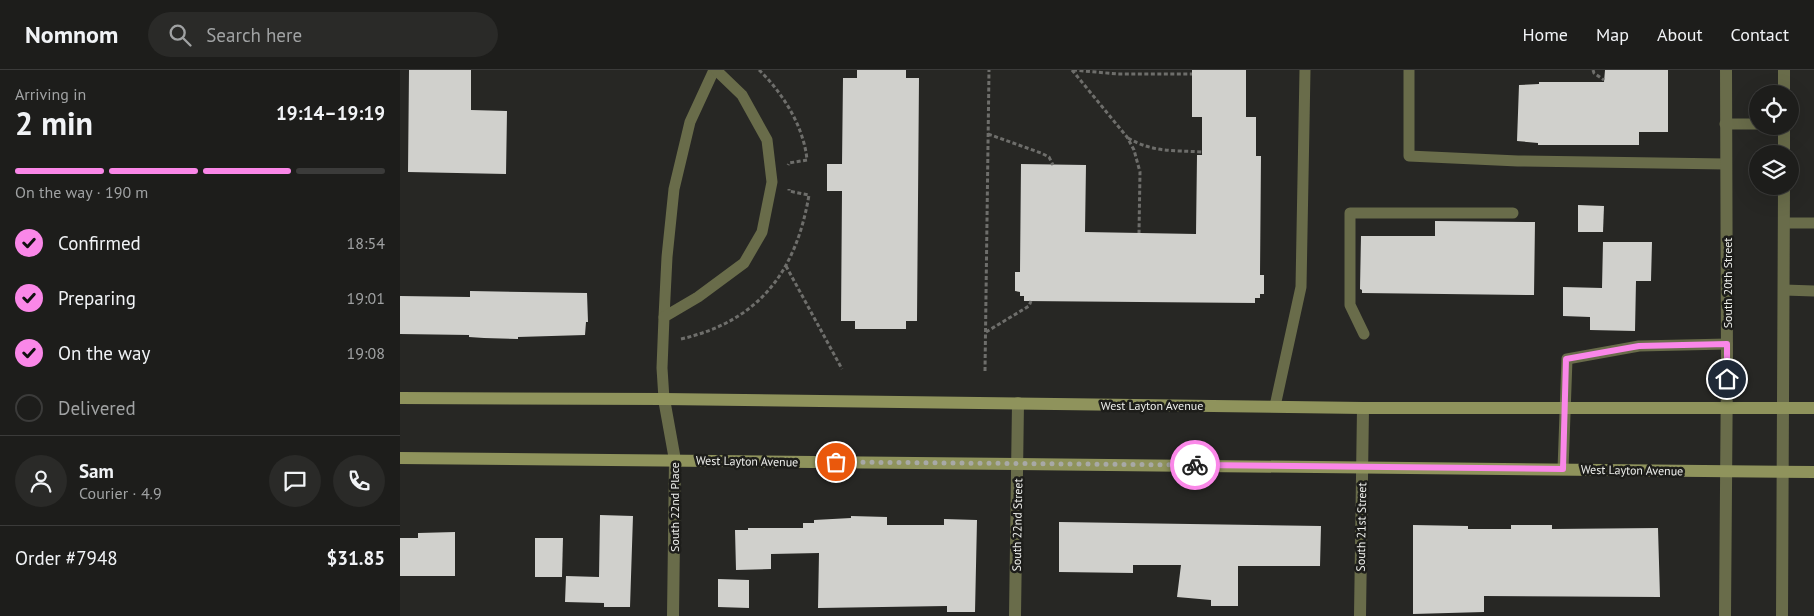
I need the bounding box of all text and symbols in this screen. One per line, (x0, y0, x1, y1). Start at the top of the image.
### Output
search box (148, 12, 498, 57)
text: Nomnom (25, 19, 118, 50)
icon: search (166, 21, 194, 49)
text: Search here (206, 23, 302, 47)
text: Home (1522, 23, 1568, 46)
text: Map (1596, 23, 1629, 46)
text: About (1657, 23, 1703, 46)
text: Contact (1731, 23, 1789, 46)
text: Arriving in (15, 84, 86, 104)
map controls (1749, 85, 1799, 195)
button: locate (1749, 85, 1799, 135)
text: 19:14–19:19 (276, 101, 385, 125)
text: 2 min (15, 102, 93, 144)
button: layers (1749, 145, 1799, 195)
text: On the way · 190 m (15, 182, 148, 202)
icon: check (15, 229, 43, 257)
text: Confirmed (58, 231, 141, 255)
text: 18:54 (347, 233, 385, 253)
street label: South 20th Street (1720, 238, 1735, 328)
icon: check (15, 284, 43, 312)
text: Preparing (58, 286, 136, 310)
text: 19:01 (347, 288, 385, 308)
icon: check (15, 339, 43, 367)
text: On the way (58, 341, 150, 365)
text: 19:08 (347, 343, 385, 363)
pin (1706, 358, 1748, 400)
icon: home (1713, 365, 1741, 393)
text: Delivered (58, 396, 136, 420)
street label: West Layton Avenue (1101, 398, 1203, 413)
courier (1170, 440, 1220, 490)
pin (815, 441, 857, 483)
icon: bag (822, 448, 850, 476)
icon: bike (1181, 451, 1209, 479)
street label: West Layton Avenue (696, 453, 798, 469)
button: person (15, 455, 67, 507)
button: chat (269, 455, 321, 507)
button: phone (333, 455, 385, 507)
text: Sam (79, 459, 114, 483)
street label: South 22nd Place (667, 462, 682, 552)
street label: West Layton Avenue (1581, 462, 1683, 478)
street label: South 22nd Street (1009, 478, 1025, 572)
street label: South 21st Street (1353, 482, 1369, 572)
text: Courier · 4.9 (79, 483, 162, 503)
text: Order #7948 (15, 546, 118, 570)
text: $31.85 (326, 546, 385, 570)

